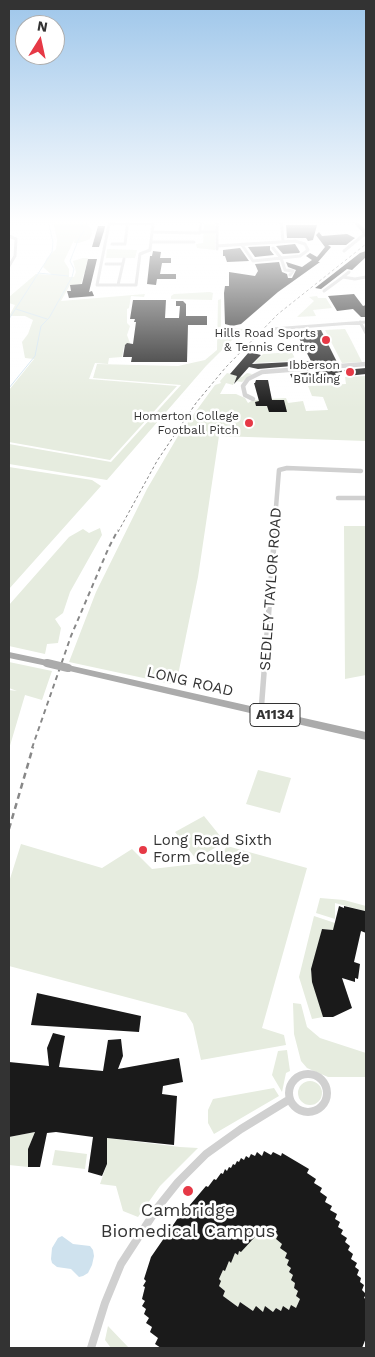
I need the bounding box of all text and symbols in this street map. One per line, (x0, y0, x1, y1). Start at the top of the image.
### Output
north arrow (15, 15, 65, 65)
text: N (36, 17, 49, 35)
place label: Hills Road Sports & Tennis Centre (215, 326, 316, 354)
marker: Hills Road Sports & Tennis Centre (320, 334, 332, 346)
place label: Ibberson Building (289, 358, 340, 386)
marker: Ibberson Building (344, 366, 356, 378)
place label: Homerton College Football Pitch (133, 409, 239, 437)
marker: Homerton College Football Pitch (243, 417, 255, 429)
street label: SEDLEY TAYLOR ROAD (256, 507, 286, 671)
street label: LONG ROAD (145, 663, 235, 701)
road number: A1134 (250, 704, 300, 726)
place label: Long Road Sixth Form College (153, 832, 272, 867)
marker: Long Road Sixth Form College (137, 844, 149, 856)
marker: Cambridge Biomedical Campus (181, 1184, 195, 1198)
place label: Cambridge Biomedical Campus (101, 1200, 275, 1242)

